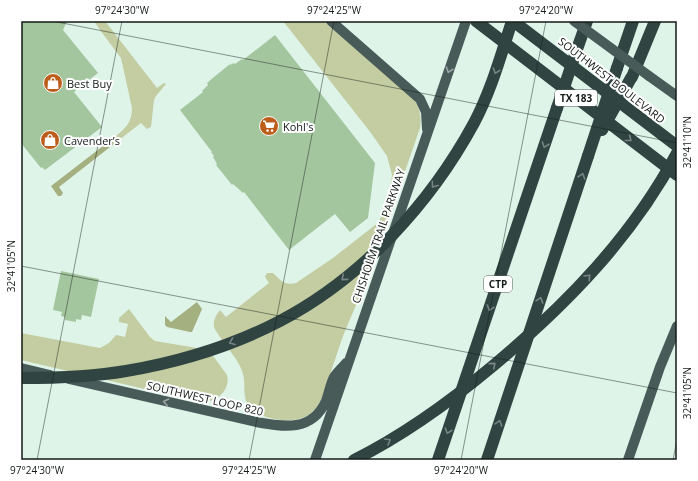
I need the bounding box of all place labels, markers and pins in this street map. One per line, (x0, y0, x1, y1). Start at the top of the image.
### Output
shop icon: Best Buy (42, 72, 64, 94)
place label: Best Buy (67, 76, 112, 91)
supermarket icon: Kohl's (258, 115, 280, 137)
place label: Kohl's (283, 119, 314, 134)
shop icon: Cavender’s (39, 129, 61, 151)
place label: Cavender’s (64, 133, 120, 148)

